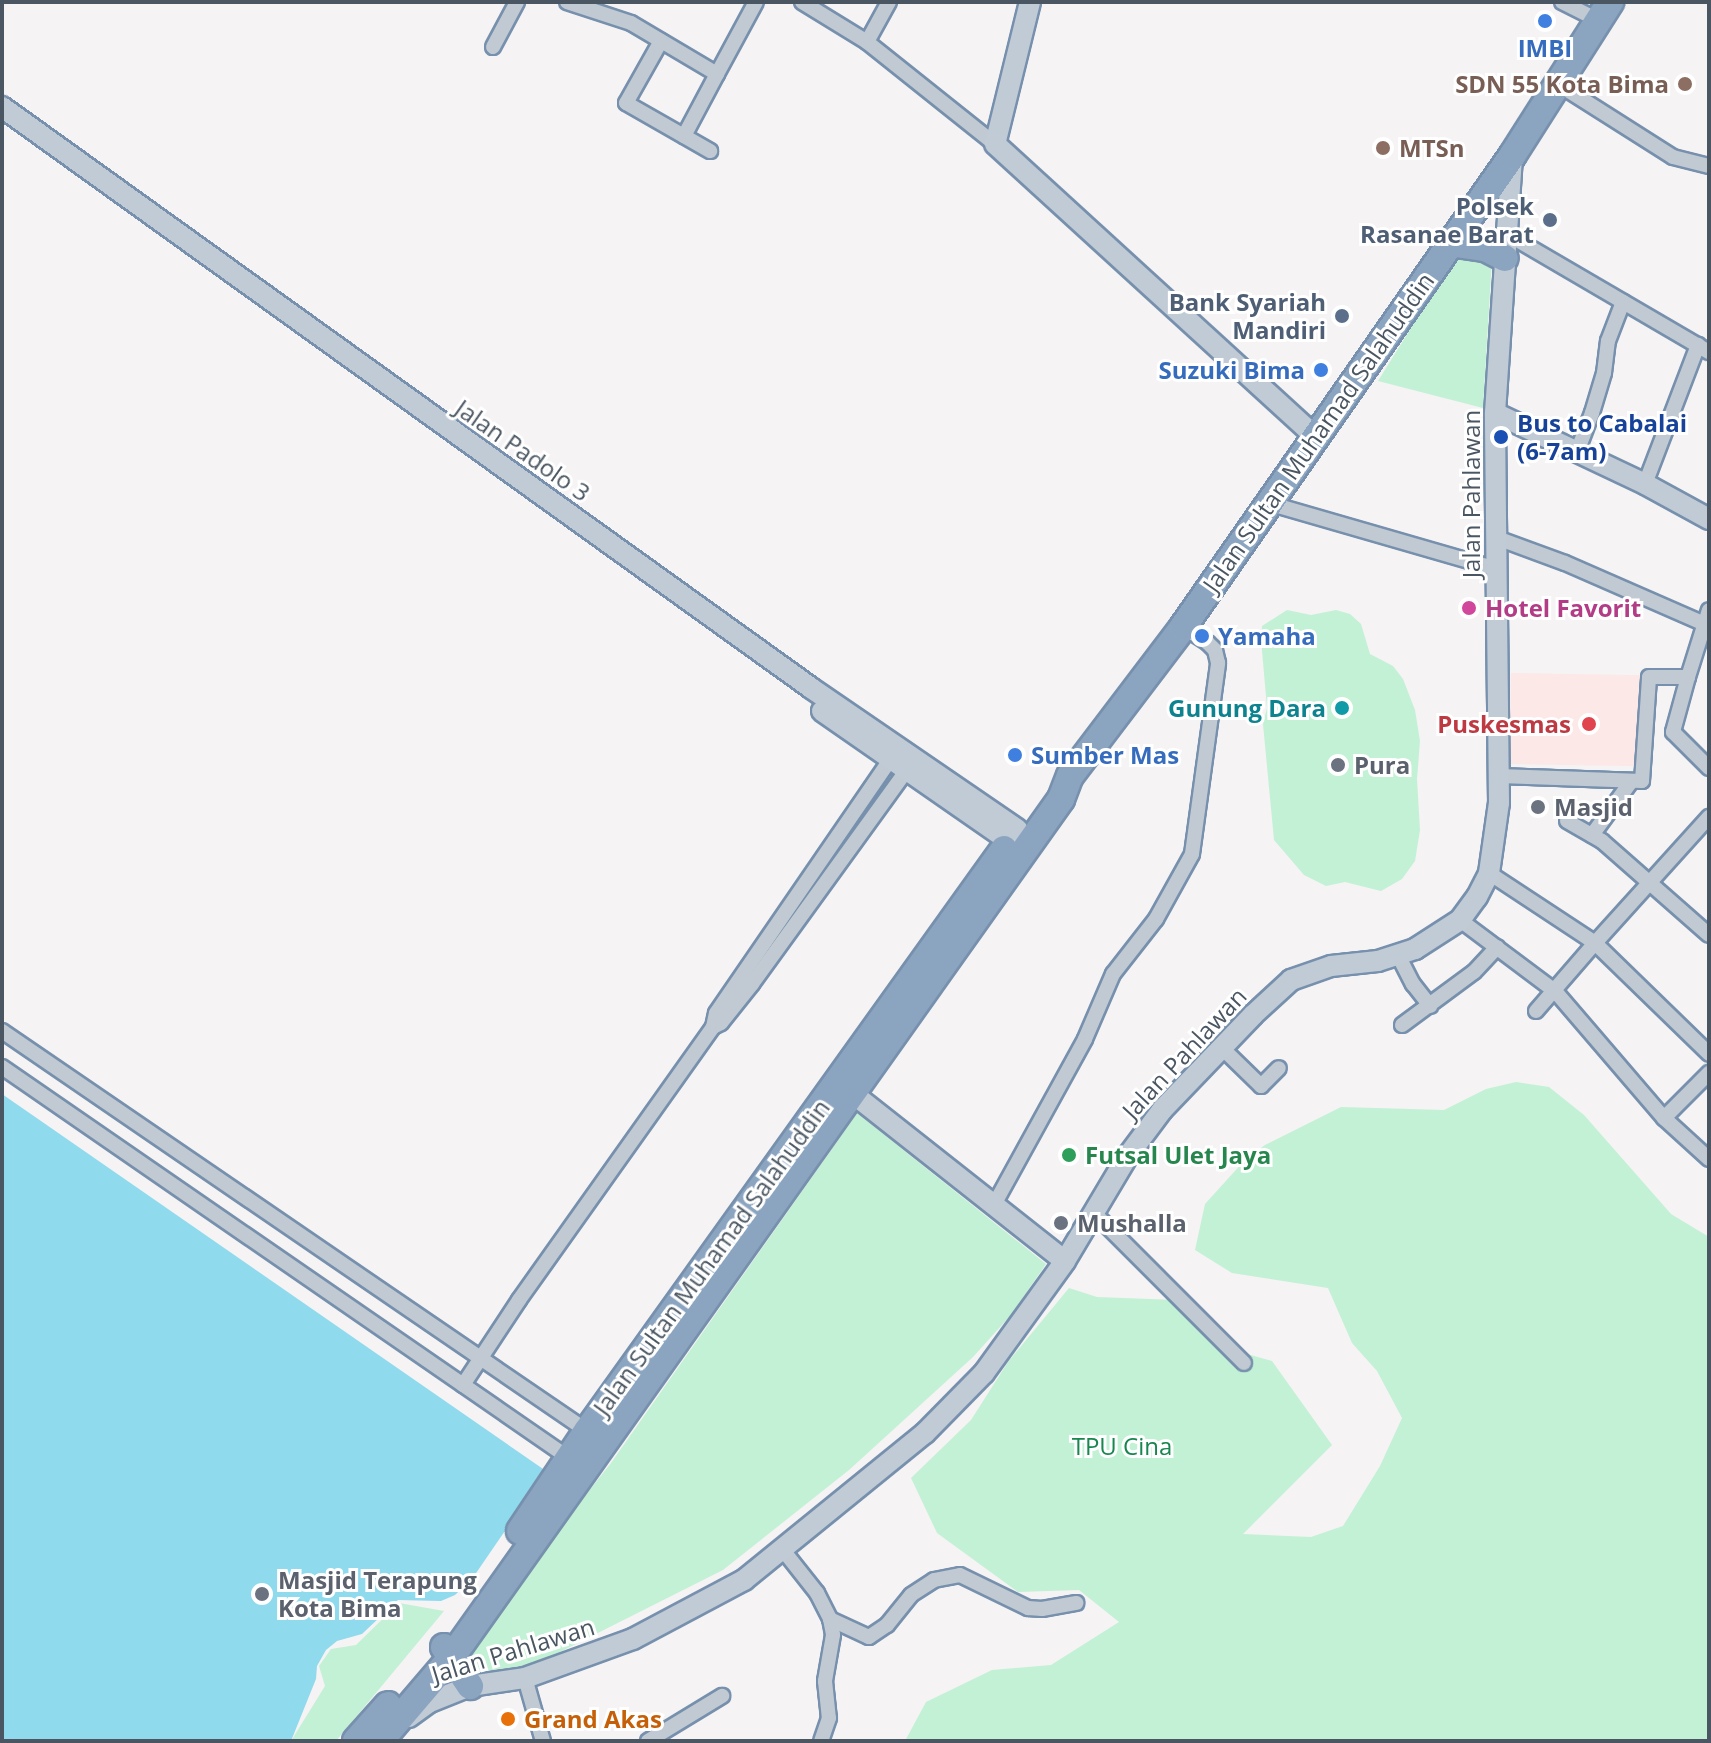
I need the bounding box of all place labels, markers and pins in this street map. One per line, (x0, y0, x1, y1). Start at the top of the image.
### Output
marker: IMBI (1536, 12, 1554, 30)
place label: IMBI (1518, 34, 1572, 62)
place label: SDN 55 Kota Bima (1455, 70, 1669, 98)
marker: SDN 55 Kota Bima (1676, 75, 1694, 93)
place label: MTSn (1399, 134, 1465, 162)
marker: MTSn (1374, 139, 1392, 157)
place label: Polsek Rasanae Barat (1360, 192, 1534, 248)
marker: Polsek Rasanae Barat (1541, 211, 1559, 229)
place label: Bank Syariah Mandiri (1169, 288, 1326, 344)
marker: Bank Syariah Mandiri (1333, 307, 1351, 325)
place label: Suzuki Bima (1159, 356, 1305, 384)
marker: Suzuki Bima (1312, 361, 1330, 379)
place label: Bus to Cabalai (6-7am) (1517, 409, 1687, 465)
marker: Bus to Cabalai (6-7am) (1492, 428, 1510, 446)
place label: Hotel Favorit (1485, 594, 1641, 622)
marker: Hotel Favorit (1460, 599, 1478, 617)
place label: Yamaha (1218, 622, 1316, 650)
marker: Yamaha (1193, 627, 1211, 645)
place label: Gunung Dara (1168, 694, 1326, 722)
marker: Gunung Dara (1333, 699, 1351, 717)
place label: Puskesmas (1437, 710, 1571, 738)
marker: Puskesmas (1578, 713, 1600, 735)
place label: Sumber Mas (1031, 741, 1179, 769)
marker: Sumber Mas (1006, 746, 1024, 764)
place label: Pura (1354, 751, 1410, 779)
marker: Pura (1329, 756, 1347, 774)
place label: Masjid (1554, 793, 1633, 821)
marker: Masjid (1529, 798, 1547, 816)
place label: Futsal Ulet Jaya (1085, 1141, 1271, 1169)
marker: Futsal Ulet Jaya (1060, 1146, 1078, 1164)
place label: Mushalla (1077, 1209, 1187, 1237)
marker: Mushalla (1052, 1214, 1070, 1232)
place label: Masjid Terapung Kota Bima (278, 1566, 477, 1622)
marker: Masjid Terapung Kota Bima (253, 1585, 271, 1603)
place label: Grand Akas (524, 1705, 662, 1733)
marker: Grand Akas (499, 1710, 517, 1728)

